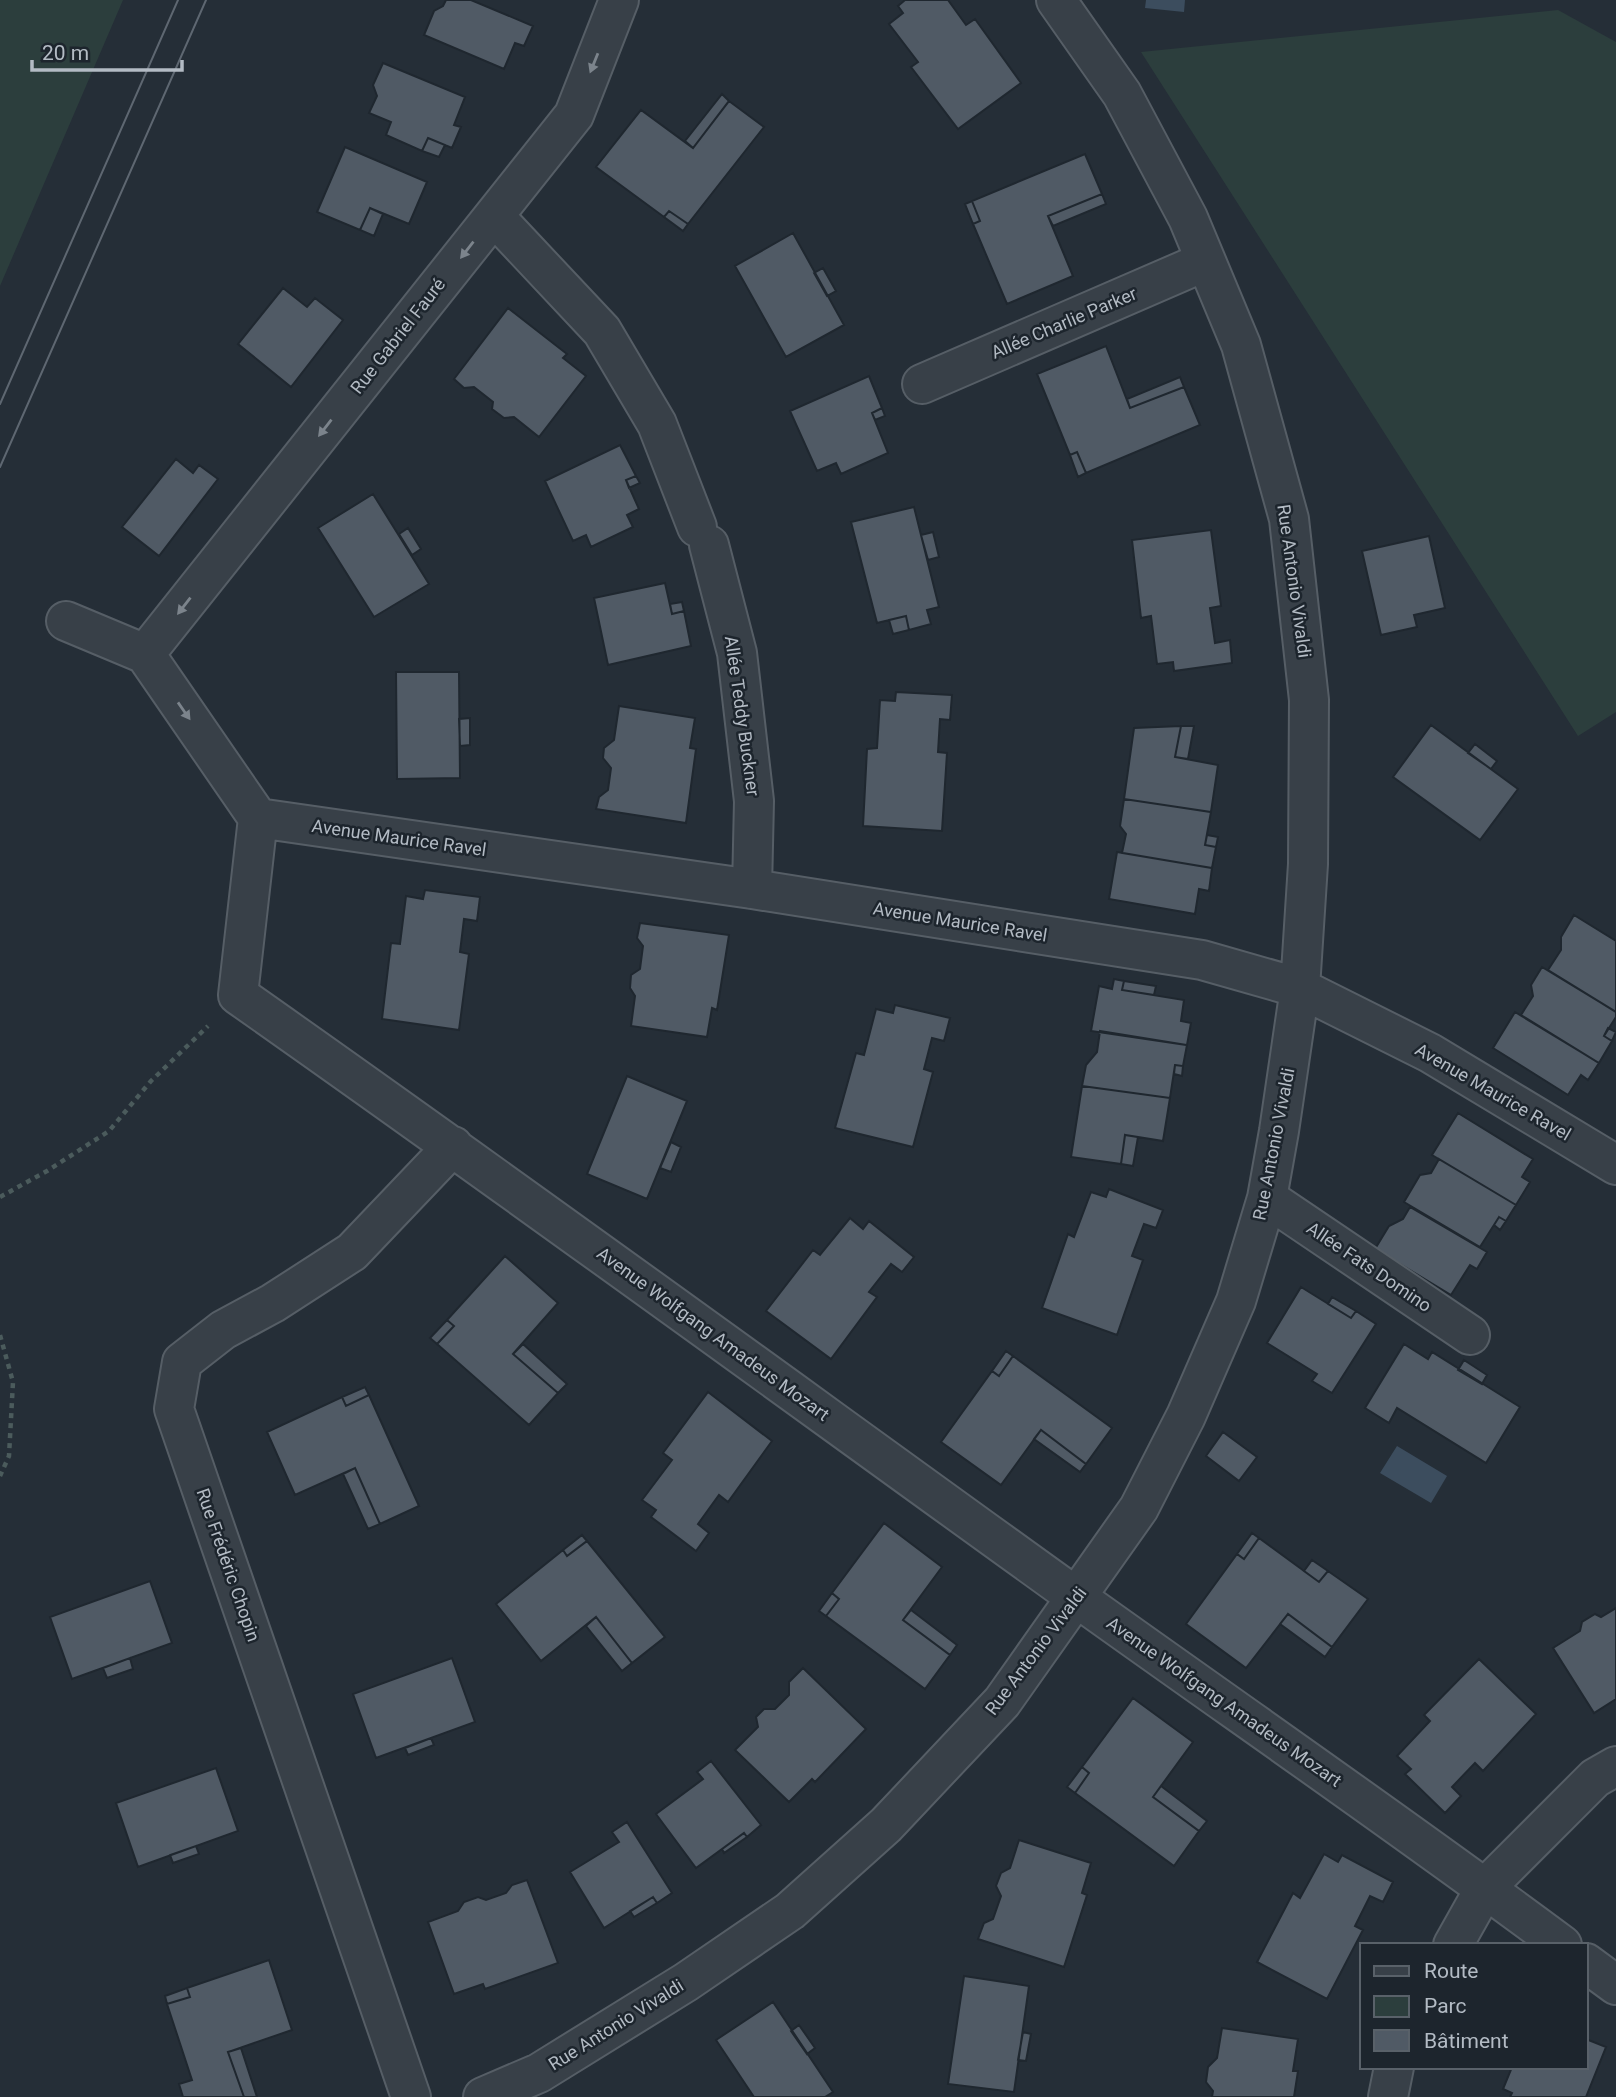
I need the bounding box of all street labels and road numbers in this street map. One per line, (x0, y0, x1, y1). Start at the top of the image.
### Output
street label: Rue Gabriel Fauré (346, 274, 449, 398)
street label: Allée Charlie Parker (988, 282, 1140, 363)
street label: Rue Antonio Vivaldi (1273, 503, 1316, 659)
street label: Allée Teddy Buckner (721, 634, 764, 797)
street label: Avenue Maurice Ravel (310, 815, 488, 860)
street label: Avenue Maurice Ravel (872, 897, 1049, 946)
street label: Avenue Maurice Ravel (1412, 1038, 1575, 1145)
street label: Rue Antonio Vivaldi (1248, 1066, 1299, 1222)
street label: Allée Fats Domino (1303, 1217, 1436, 1316)
street label: Avenue Wolfgang Amadeus Mozart (593, 1242, 834, 1425)
street label: Rue Frédéric Chopin (192, 1485, 265, 1644)
street label: Rue Antonio Vivaldi (981, 1583, 1091, 1719)
street label: Avenue Wolfgang Amadeus Mozart (1103, 1612, 1346, 1791)
street label: Rue Antonio Vivaldi (545, 1975, 687, 2075)

